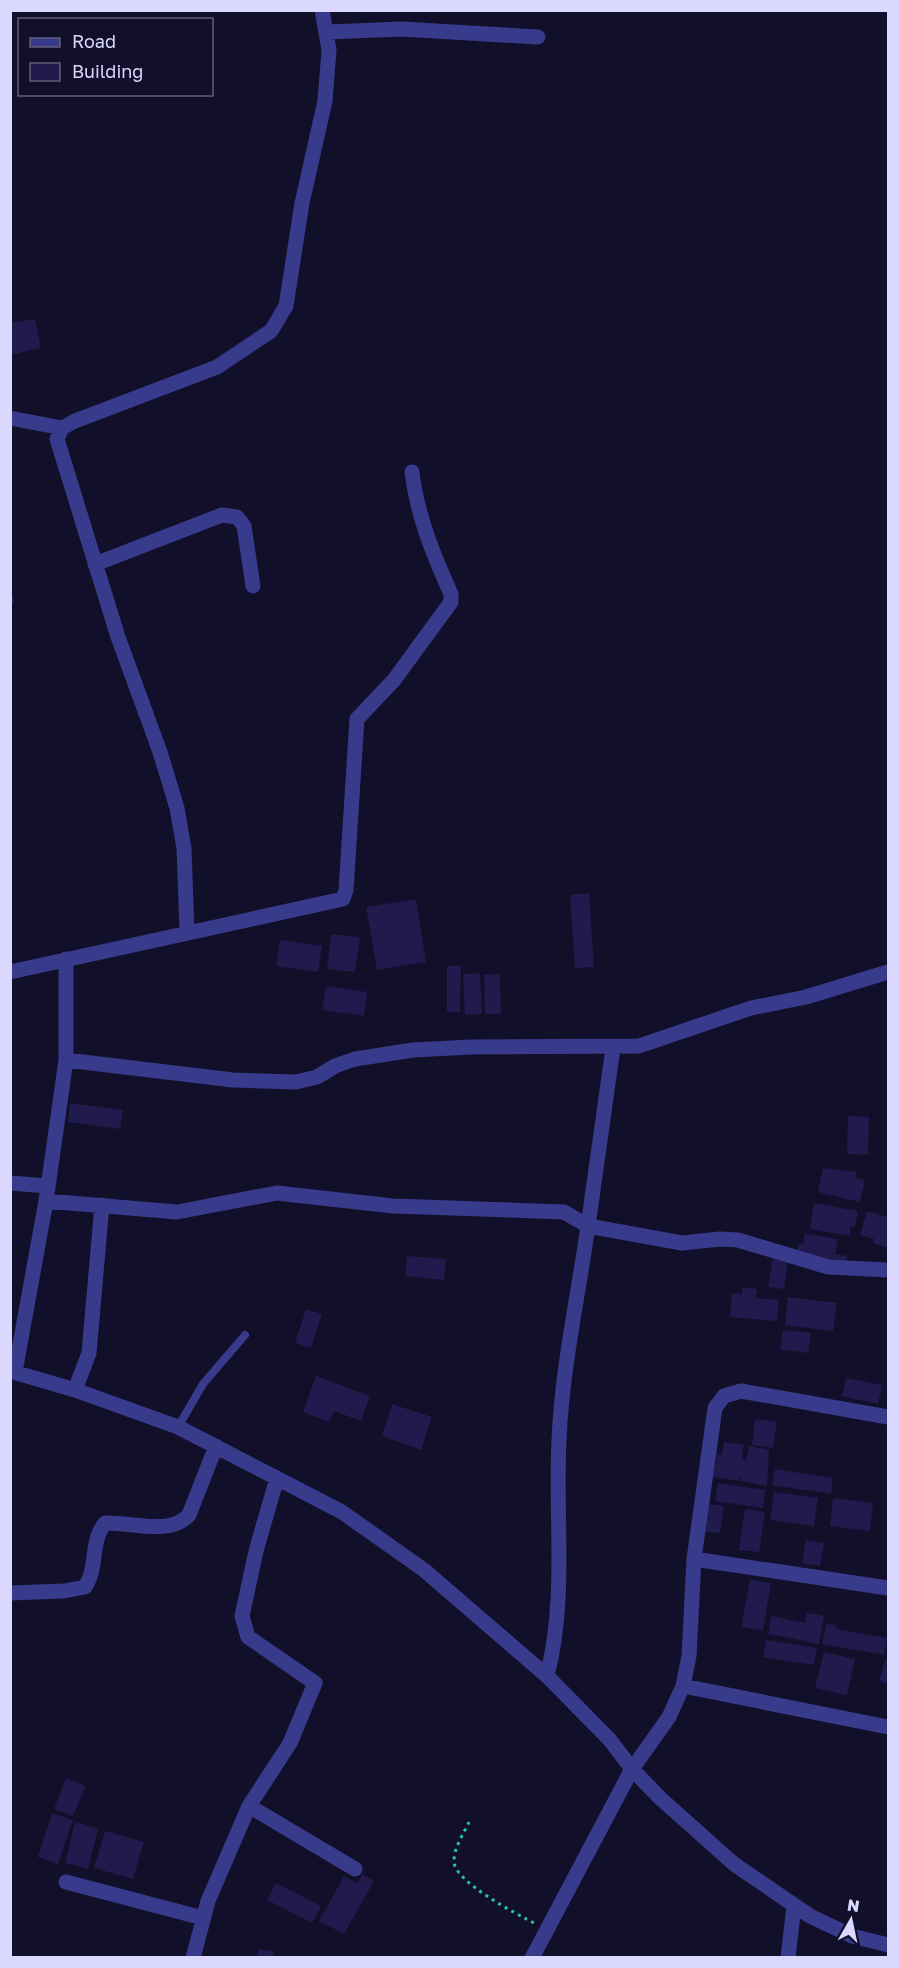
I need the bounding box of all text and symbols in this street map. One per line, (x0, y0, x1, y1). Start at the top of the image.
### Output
legend (18, 18, 213, 96)
text: Road (72, 30, 116, 52)
text: Building (72, 60, 143, 82)
north arrow (821, 1890, 881, 1950)
text: N (846, 1894, 861, 1916)

